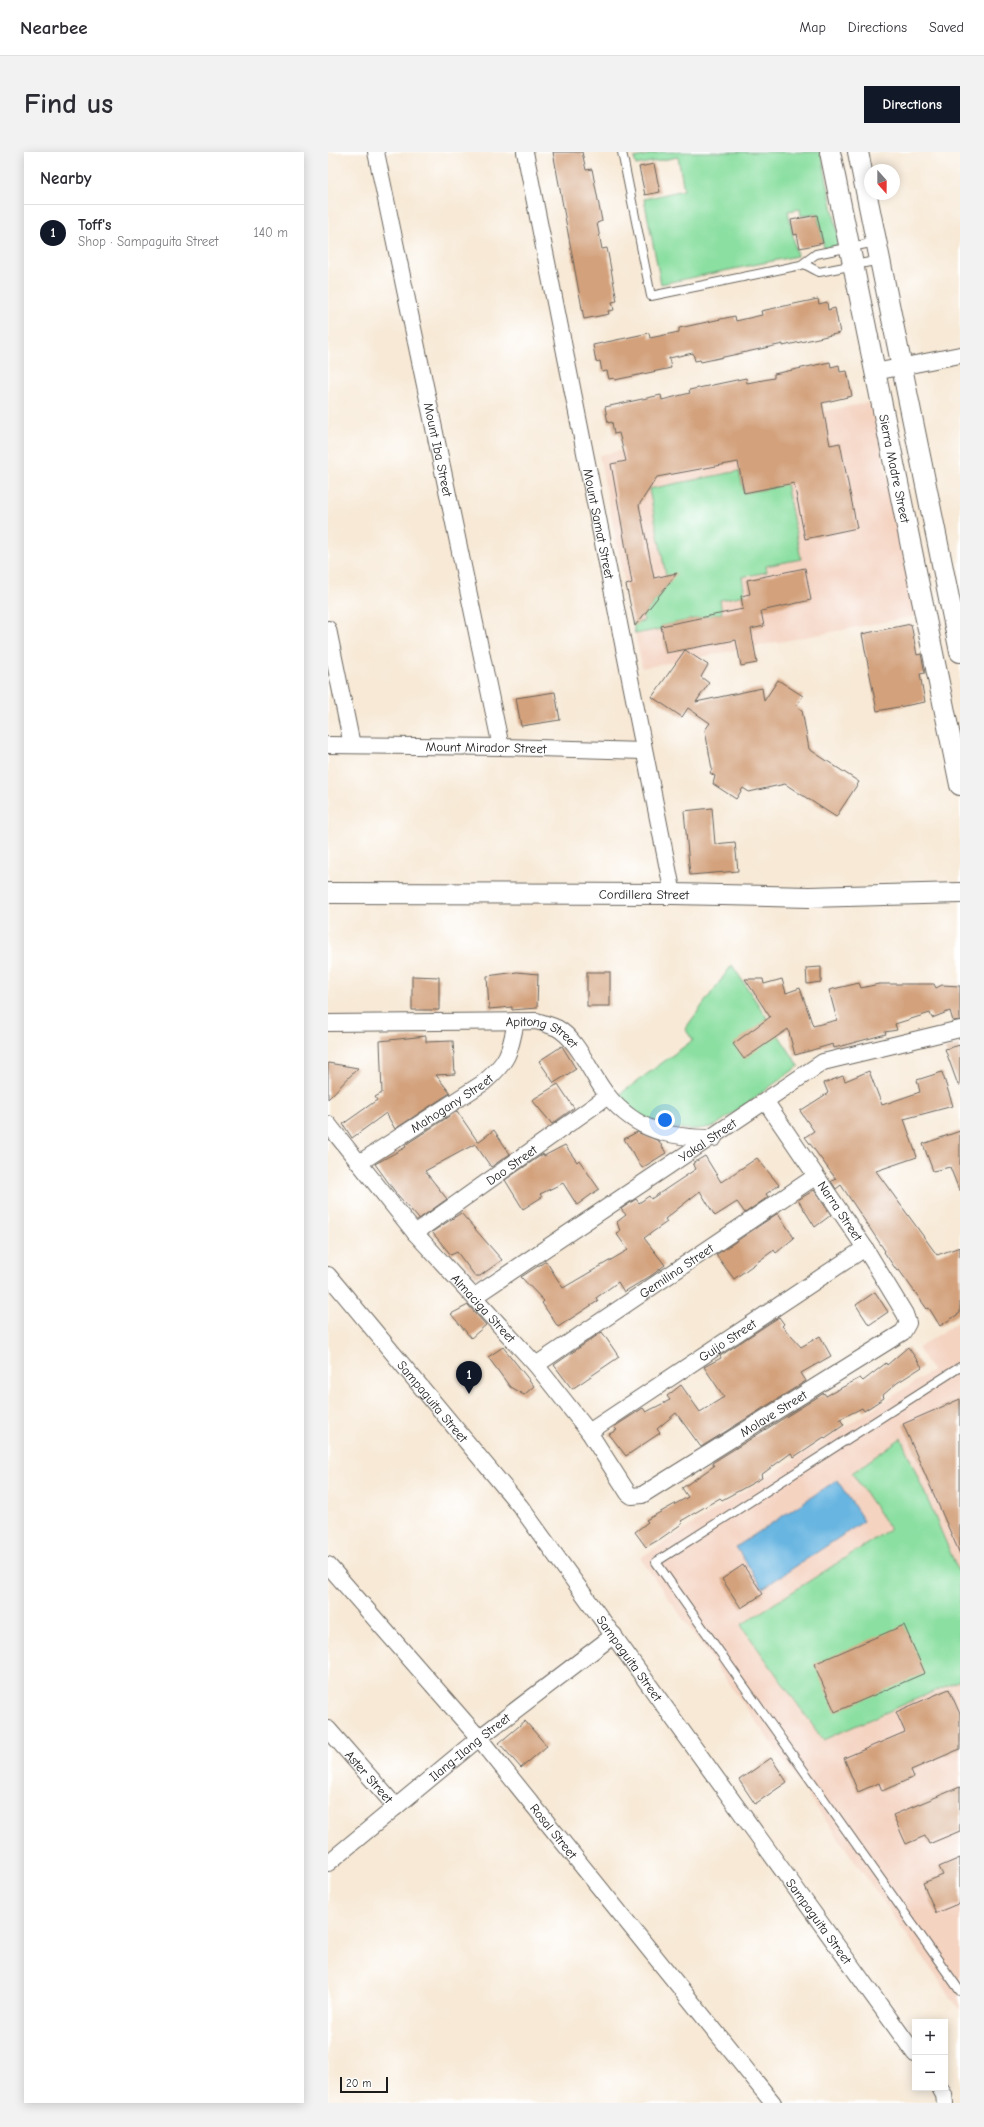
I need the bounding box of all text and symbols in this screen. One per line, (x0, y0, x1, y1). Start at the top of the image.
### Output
text: Nearbee (20, 17, 88, 39)
text: Map (799, 19, 826, 36)
text: Directions (848, 19, 907, 36)
text: Saved (929, 19, 964, 36)
button: Directions (864, 86, 960, 123)
text: Find us (24, 88, 113, 120)
north arrow (864, 164, 900, 200)
text: Nearby (40, 169, 91, 188)
text: Toff's (78, 216, 111, 234)
text: 1 (50, 225, 56, 240)
text: 140 m (254, 225, 288, 240)
text: Shop · Sampaguita Street (78, 234, 219, 249)
street label: Mount Iba Street (421, 401, 456, 499)
street label: Sierra Madre Street (876, 413, 914, 525)
street label: Mount Samat Street (581, 467, 618, 581)
street label: Mount Mirador Street (425, 739, 548, 756)
street label: Cordillera Street (599, 886, 691, 902)
street label: Apitong Street (506, 1013, 583, 1051)
street label: Mahogany Street (407, 1070, 497, 1135)
your location (655, 1110, 675, 1130)
street label: Yakal Street (676, 1114, 740, 1164)
street label: Dao Street (483, 1141, 541, 1188)
street label: Narra Street (815, 1178, 866, 1245)
street label: Gemilina Street (636, 1239, 717, 1301)
street label: Almaciga Street (448, 1270, 520, 1346)
street label: Guijo Street (696, 1315, 760, 1364)
street label: Sampaguita Street (395, 1357, 472, 1446)
pin: 1 (456, 1361, 482, 1394)
street label: Molave Street (737, 1386, 810, 1440)
street label: Sampaguita Street (594, 1613, 666, 1705)
street label: Ilang-Ilang Street (426, 1709, 514, 1784)
street label: Aster Street (342, 1747, 397, 1807)
street label: Rosal Street (527, 1800, 581, 1862)
street label: Sampaguita Street (783, 1875, 856, 1968)
map controls (912, 2019, 948, 2091)
button: + (912, 2019, 948, 2055)
button: − (912, 2055, 948, 2091)
scale bar (340, 2075, 388, 2094)
text: 20 m (346, 2077, 371, 2090)

